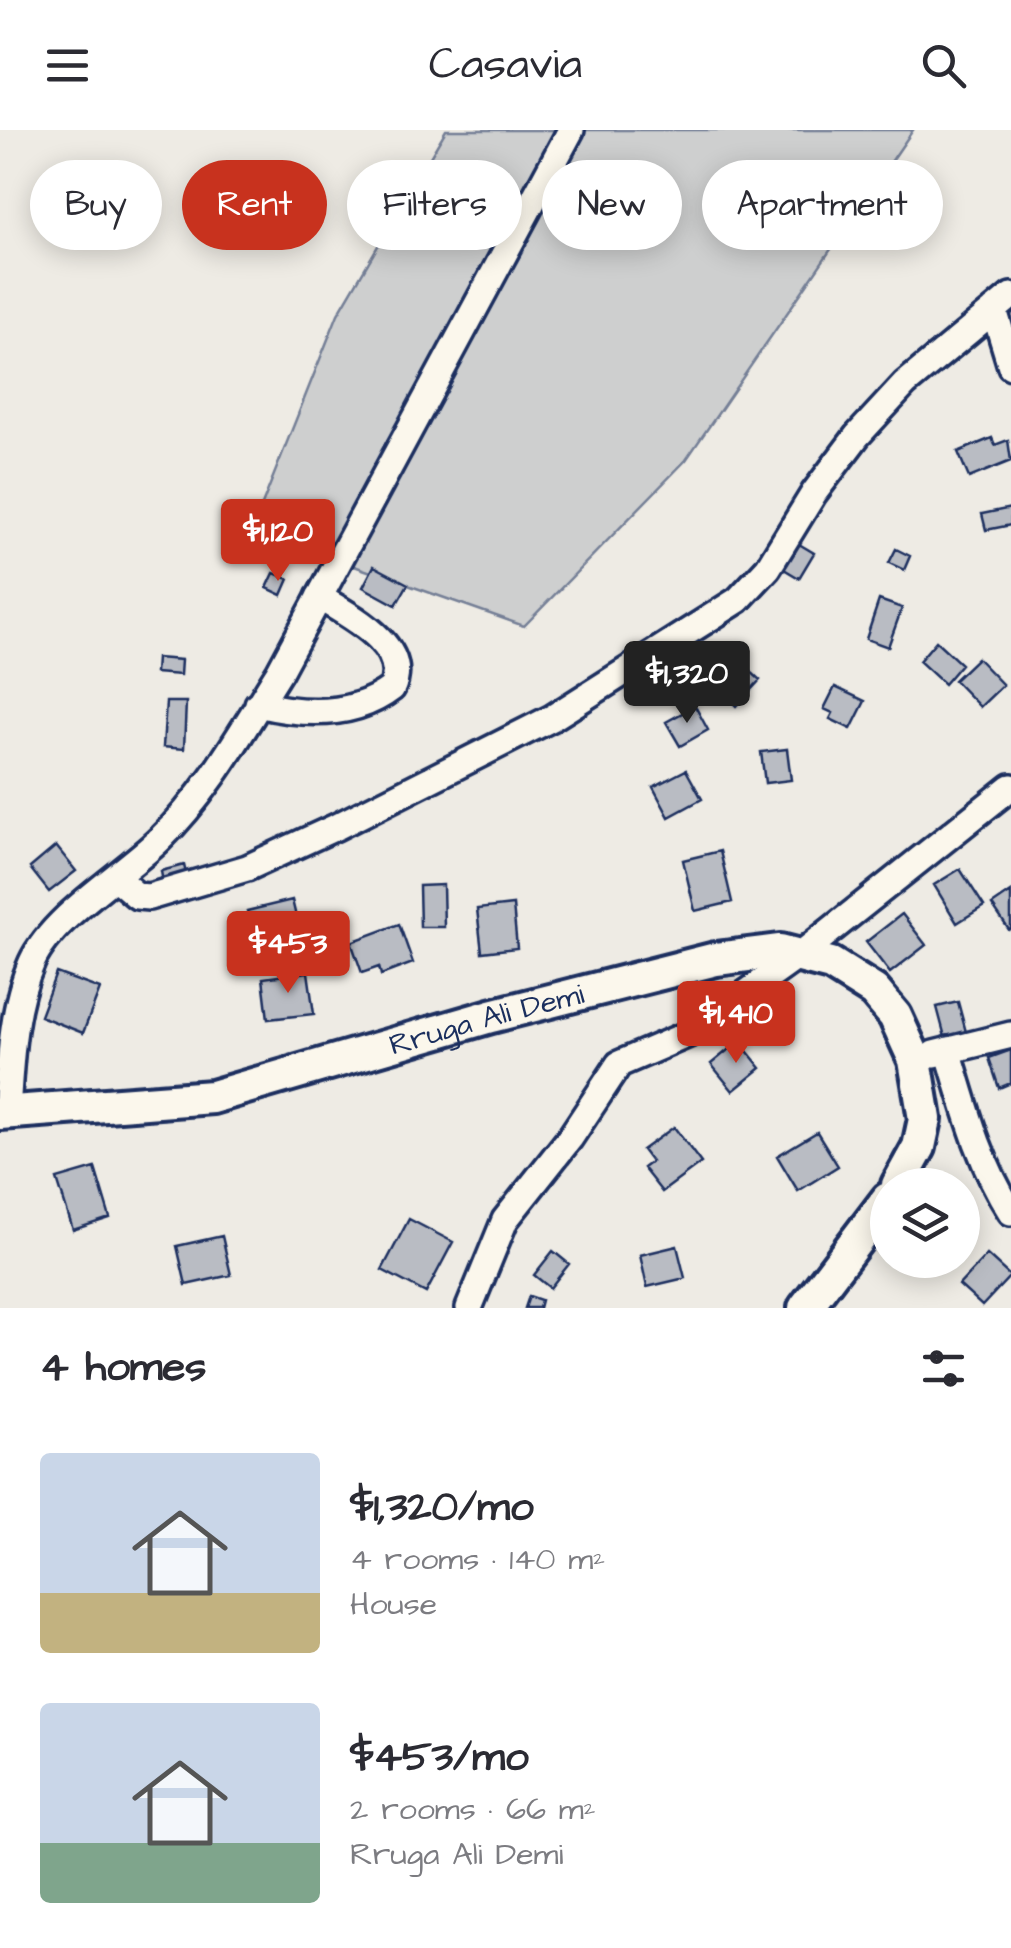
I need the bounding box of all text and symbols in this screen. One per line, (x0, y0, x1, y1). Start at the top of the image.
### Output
text: Casavia (429, 34, 582, 96)
icon: menu (40, 38, 95, 93)
icon: search (916, 38, 971, 93)
chip: Buy (30, 160, 162, 250)
chip: Rent (182, 160, 327, 250)
chip: Filters (347, 160, 522, 250)
chip: New (542, 160, 682, 250)
chip: Apartment (702, 160, 943, 250)
pin: $1,120 (197, 499, 359, 584)
text: $1,120 (243, 509, 313, 554)
pin: $1,320 (606, 641, 768, 726)
text: $1,320 (646, 651, 728, 696)
pin: $453 (229, 911, 347, 996)
text: $453 (249, 921, 327, 966)
street label: Rruga Ali Demi (384, 973, 589, 1066)
pin: $1,410 (655, 981, 817, 1066)
text: $1,410 (699, 991, 773, 1036)
map controls (870, 1168, 980, 1278)
button: layers (870, 1168, 980, 1278)
text: 4 homes (40, 1339, 206, 1397)
icon: filters (916, 1341, 971, 1396)
text: $1,320/mo (350, 1479, 534, 1537)
icon: home (120, 1493, 240, 1613)
text: 4 rooms · 140 m² (350, 1537, 605, 1582)
text: House (350, 1582, 437, 1627)
text: $453/mo (350, 1729, 529, 1787)
icon: home (120, 1743, 240, 1863)
text: 2 rooms · 66 m² (350, 1787, 596, 1832)
text: Rruga Ali Demi (350, 1832, 563, 1877)

